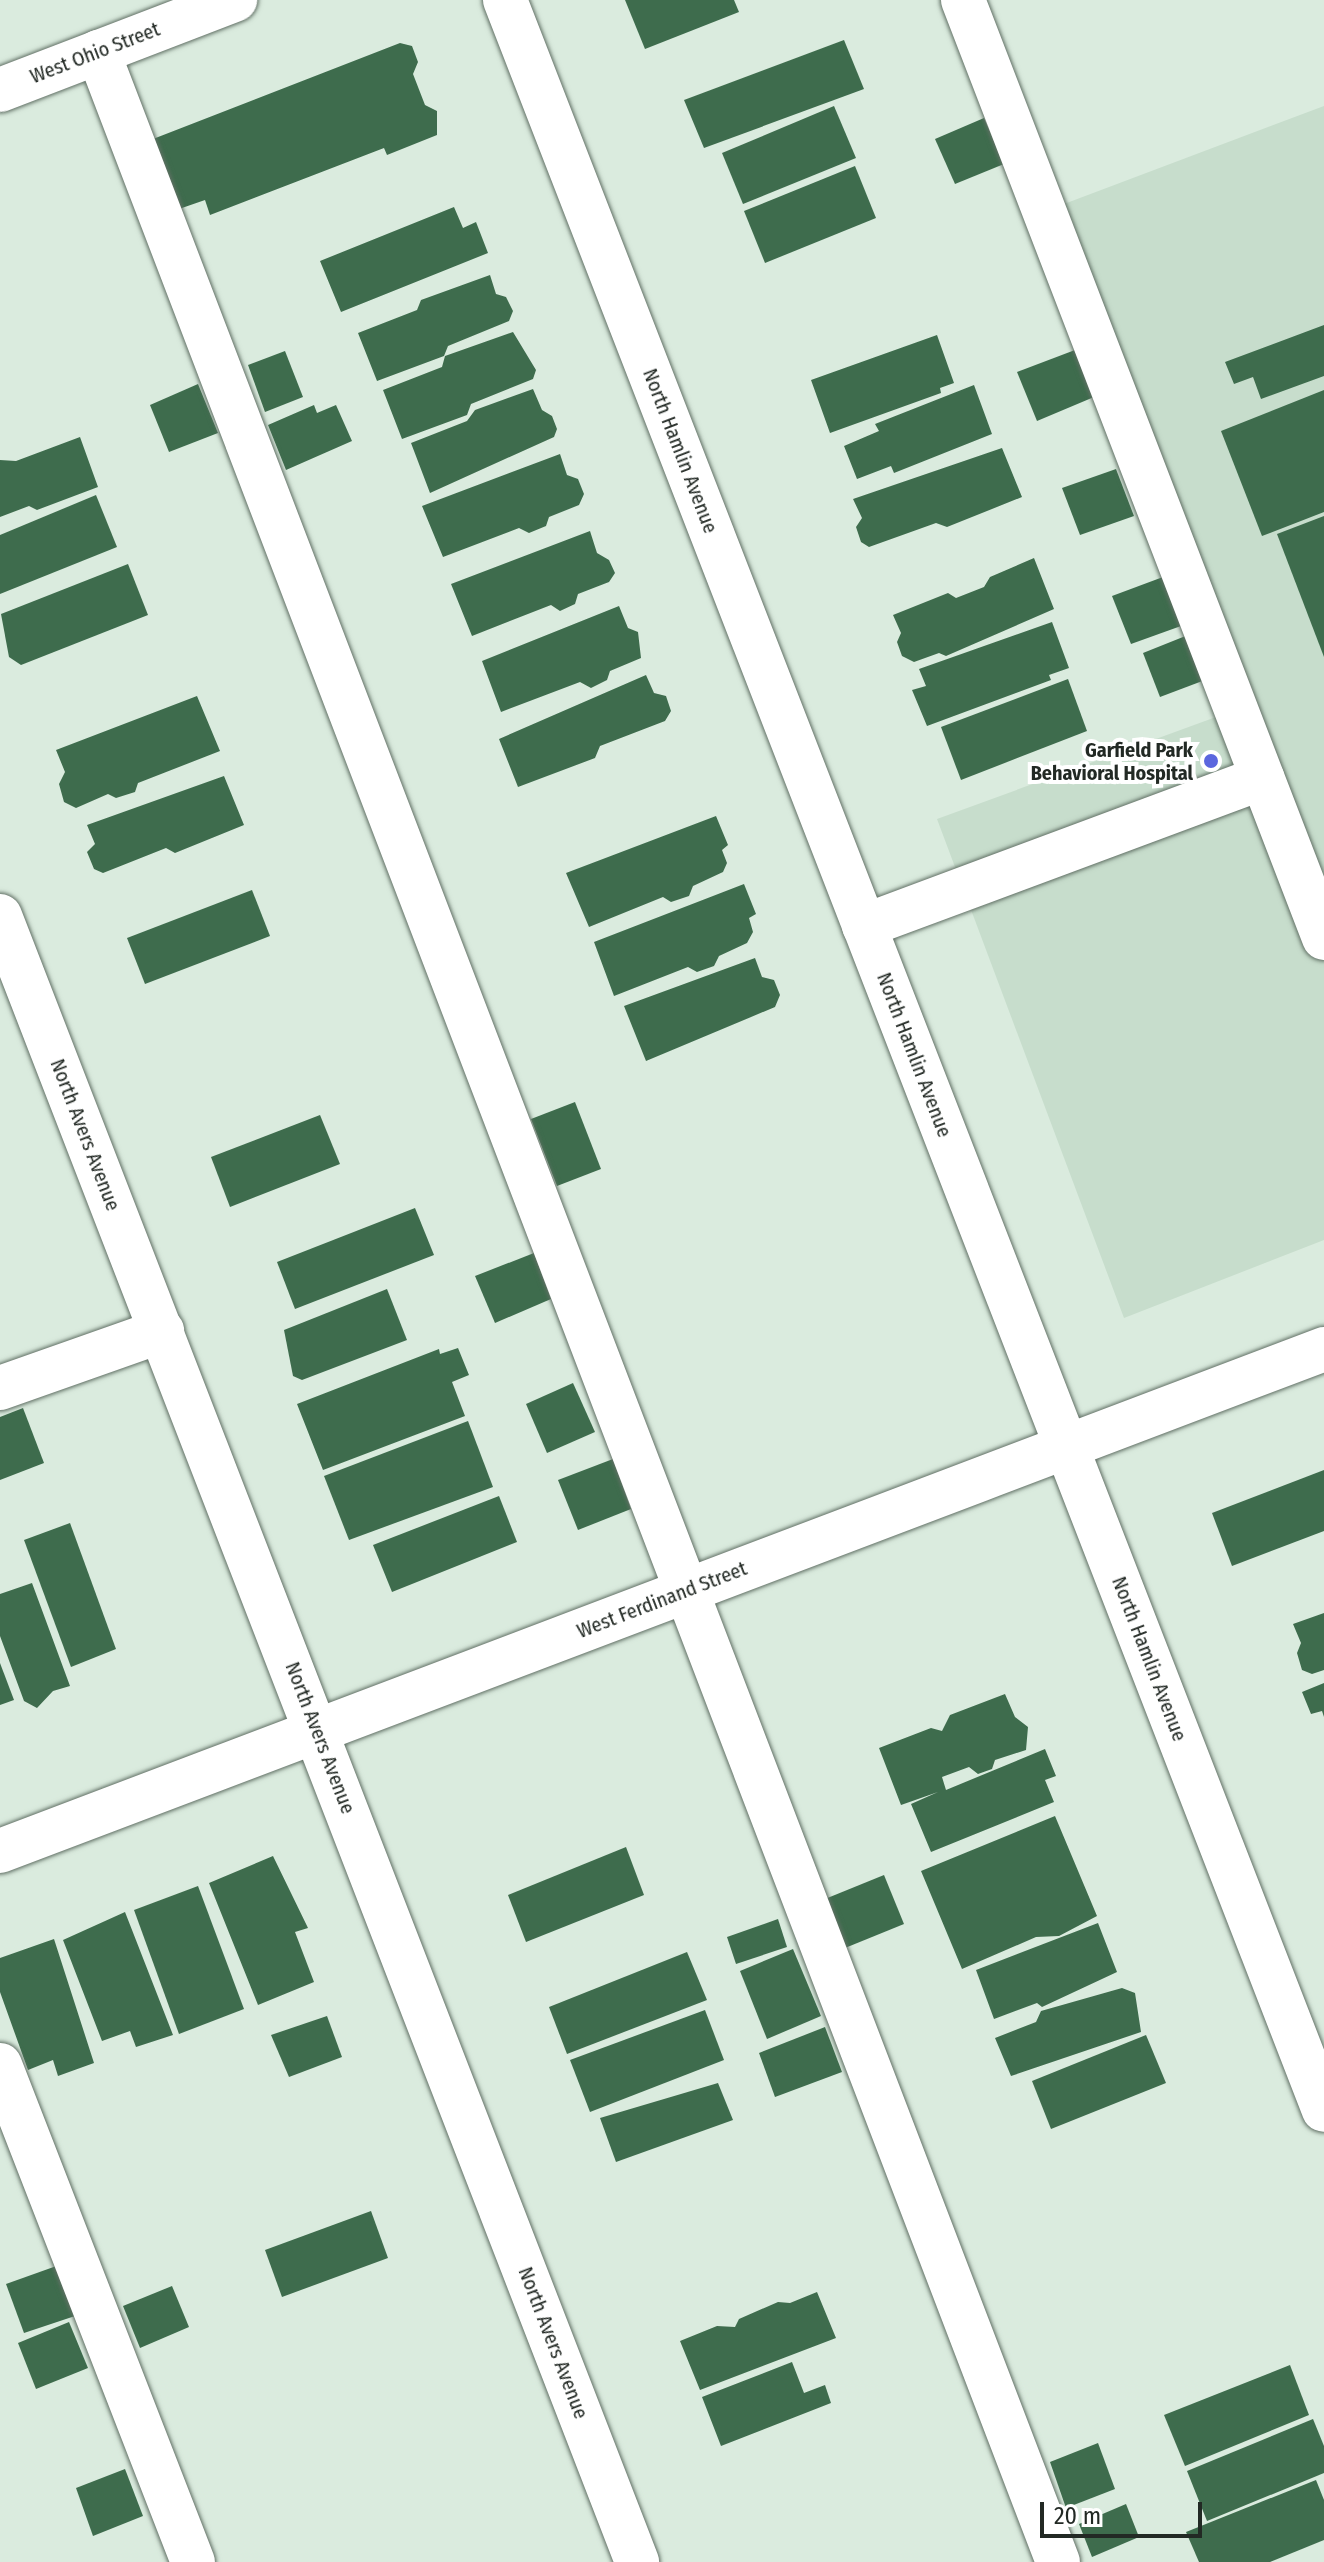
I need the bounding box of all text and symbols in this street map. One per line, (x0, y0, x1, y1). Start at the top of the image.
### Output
street label: West Ohio Street (27, 17, 163, 89)
street label: North Hamlin Avenue (638, 365, 722, 537)
place label: Garfield Park Behavioral Hospital (1031, 738, 1193, 785)
marker: Garfield Park Behavioral Hospital (1200, 750, 1222, 772)
street label: North Hamlin Avenue (872, 969, 956, 1141)
street label: North Avers Avenue (45, 1056, 125, 1214)
street label: West Ferdinand Street (574, 1557, 750, 1643)
street label: North Hamlin Avenue (1107, 1573, 1191, 1745)
street label: North Avers Avenue (280, 1659, 360, 1817)
street label: North Avers Avenue (513, 2264, 593, 2422)
scale bar (1044, 2486, 1206, 2536)
text: 20 m (1054, 2502, 1101, 2530)

